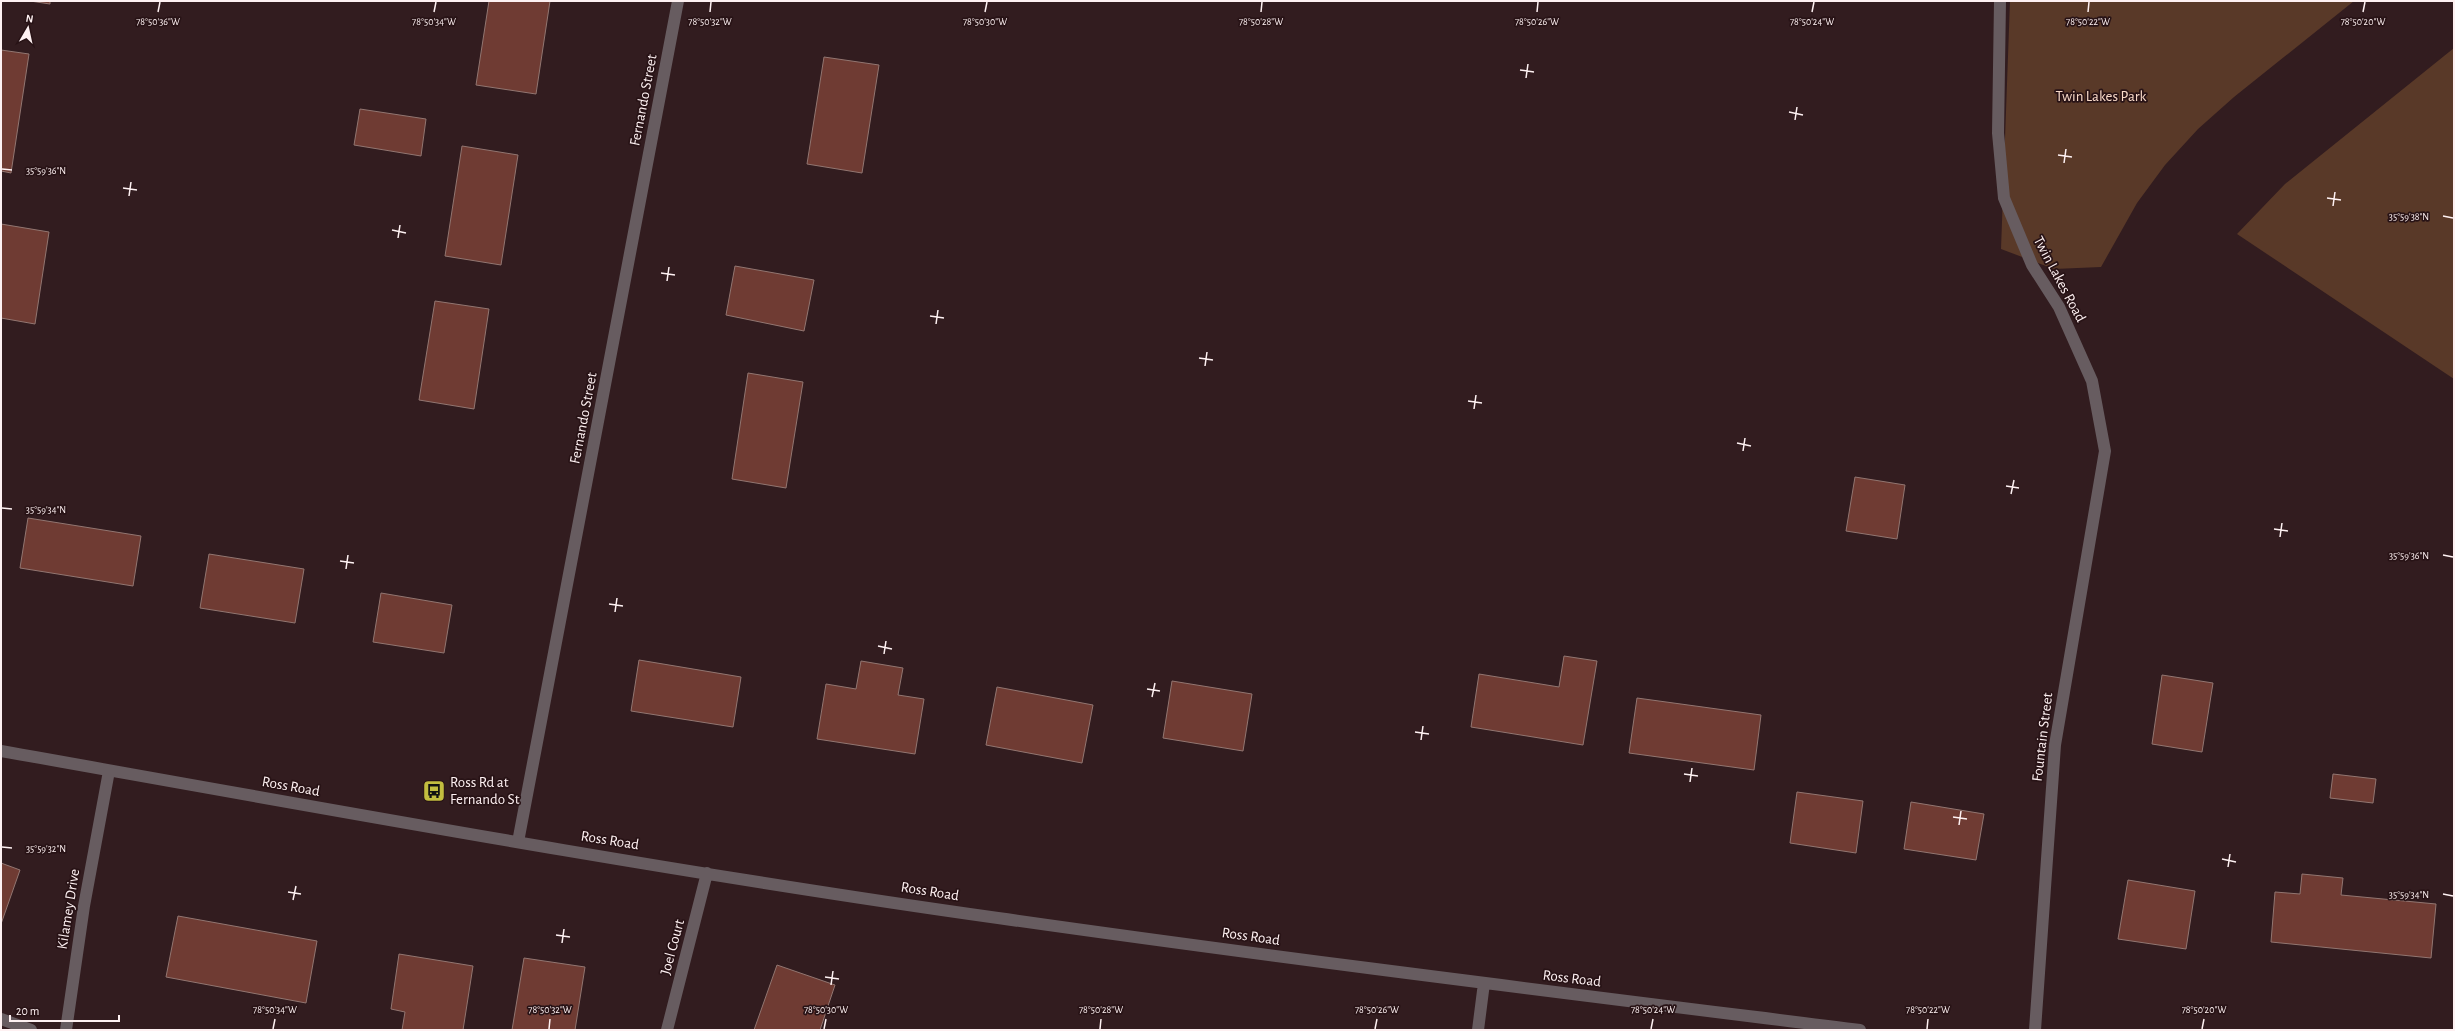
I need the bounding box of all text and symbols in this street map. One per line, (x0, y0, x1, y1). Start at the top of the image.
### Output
north arrow (8, 8, 48, 48)
text: N (25, 13, 34, 25)
text: 78°50'36"W (136, 17, 180, 27)
text: 78°50'34"W (412, 17, 456, 27)
text: 78°50'32"W (688, 17, 732, 27)
text: 78°50'30"W (963, 17, 1007, 27)
text: 78°50'28"W (1239, 17, 1283, 27)
text: 78°50'26"W (1515, 17, 1559, 27)
text: 78°50'24"W (1790, 17, 1834, 27)
text: 78°50'22"W (2066, 17, 2110, 27)
text: 78°50'20"W (2341, 17, 2385, 27)
street label: Fernando Street (627, 53, 660, 147)
park label: Twin Lakes Park (2056, 89, 2147, 104)
text: 35°59'36"N (26, 166, 66, 176)
text: 35°59'38"N (2389, 212, 2429, 222)
street label: Twin Lakes Road (2031, 234, 2089, 325)
street label: Fernando Street (567, 371, 600, 465)
text: 35°59'34"N (26, 505, 66, 515)
text: 35°59'36"N (2389, 551, 2429, 561)
street label: Fountain Street (2030, 692, 2055, 782)
street label: Ross Road (261, 774, 321, 799)
place label: Ross Rd at Fernando St (450, 775, 520, 807)
bus stop icon: Ross Rd at Fernando St (421, 778, 447, 804)
street label: Ross Road (580, 829, 640, 853)
text: 35°59'32"N (26, 844, 66, 854)
street label: Kilamey Drive (55, 868, 82, 950)
street label: Ross Road (900, 880, 960, 904)
text: 35°59'34"N (2389, 890, 2429, 900)
street label: Joel Court (658, 918, 687, 977)
street label: Ross Road (1221, 925, 1281, 948)
street label: Ross Road (1542, 967, 1602, 990)
scale bar (10, 997, 119, 1023)
text: 20 m (16, 1005, 39, 1017)
text: 78°50'34"W (253, 1005, 297, 1015)
text: 78°50'32"W (528, 1005, 572, 1015)
text: 78°50'30"W (804, 1005, 848, 1015)
text: 78°50'28"W (1079, 1005, 1123, 1015)
text: 78°50'26"W (1355, 1005, 1399, 1015)
text: 78°50'24"W (1631, 1005, 1675, 1015)
text: 78°50'22"W (1906, 1005, 1950, 1015)
text: 78°50'20"W (2182, 1005, 2226, 1015)

